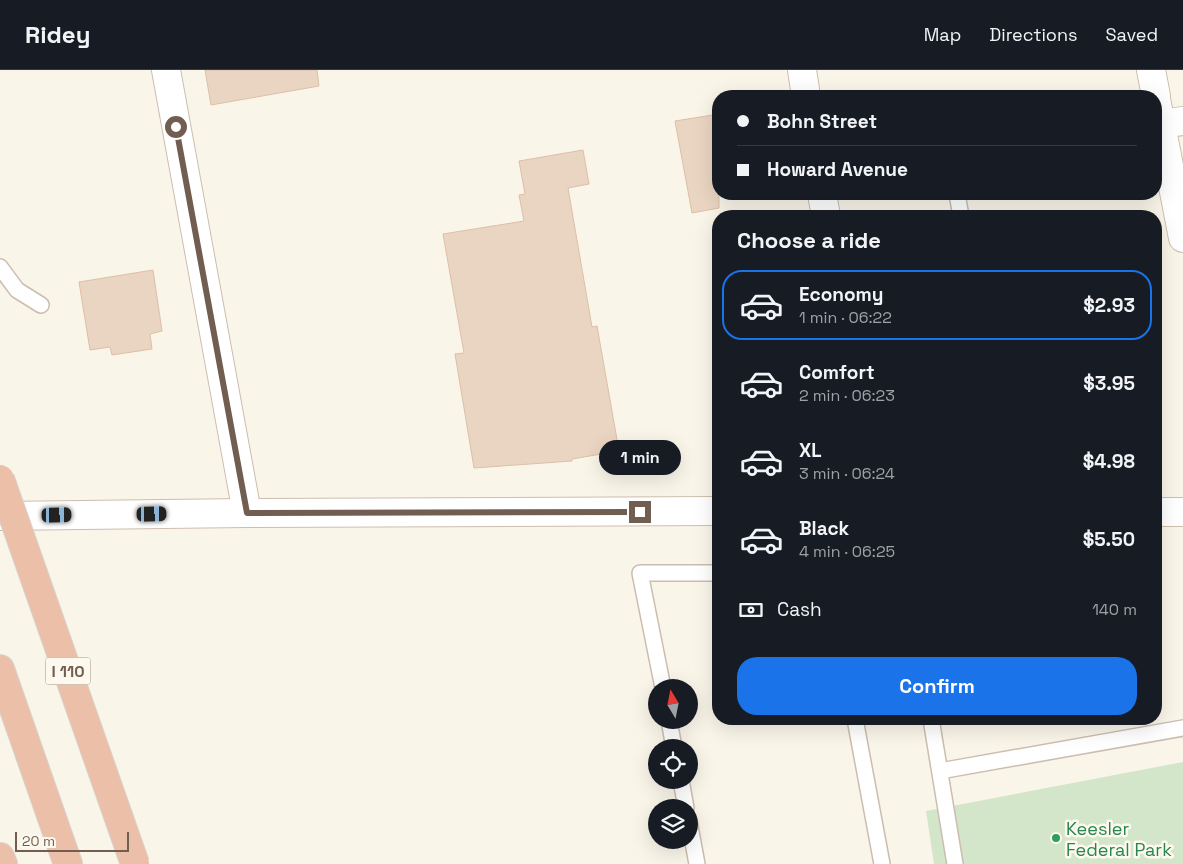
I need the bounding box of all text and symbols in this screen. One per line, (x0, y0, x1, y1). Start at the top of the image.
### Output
text: Ridey (25, 19, 91, 50)
text: Map (924, 23, 961, 46)
text: Directions (989, 23, 1078, 46)
text: Saved (1106, 23, 1158, 46)
text: Bohn Street (767, 109, 877, 134)
route start (165, 116, 187, 138)
text: Howard Avenue (767, 157, 908, 182)
text: Choose a ride (737, 226, 881, 254)
text: Economy (799, 282, 883, 307)
icon: car (739, 283, 784, 328)
text: $2.93 (1083, 293, 1135, 318)
text: 1 min · 06:22 (799, 307, 892, 328)
text: Comfort (799, 360, 875, 385)
icon: car (739, 361, 784, 406)
text: $3.95 (1083, 371, 1135, 396)
text: 2 min · 06:23 (799, 385, 895, 406)
text: XL (799, 438, 822, 463)
icon: car (739, 439, 784, 484)
callout: 1 min (599, 440, 681, 474)
text: 1 min (620, 447, 660, 468)
text: $4.98 (1083, 449, 1135, 474)
text: 3 min · 06:24 (799, 463, 895, 484)
route end (629, 501, 651, 523)
car (136, 506, 167, 522)
car (41, 507, 72, 523)
text: Black (799, 516, 849, 541)
icon: car (739, 517, 784, 562)
text: $5.50 (1083, 527, 1135, 552)
text: 4 min · 06:25 (799, 541, 895, 562)
icon: cash (737, 596, 765, 624)
text: Cash (777, 597, 822, 622)
text: 140 m (1092, 599, 1137, 620)
button: Confirm (737, 657, 1137, 715)
road number: I 110 (46, 658, 90, 684)
north arrow (648, 679, 698, 729)
map controls (648, 679, 698, 849)
button: locate (648, 739, 698, 789)
button: layers (648, 799, 698, 849)
place label: Keesler Federal Park (1066, 817, 1172, 861)
scale bar (15, 829, 129, 852)
text: 20 m (22, 832, 55, 850)
marker: Keesler Federal Park (1050, 832, 1062, 844)

